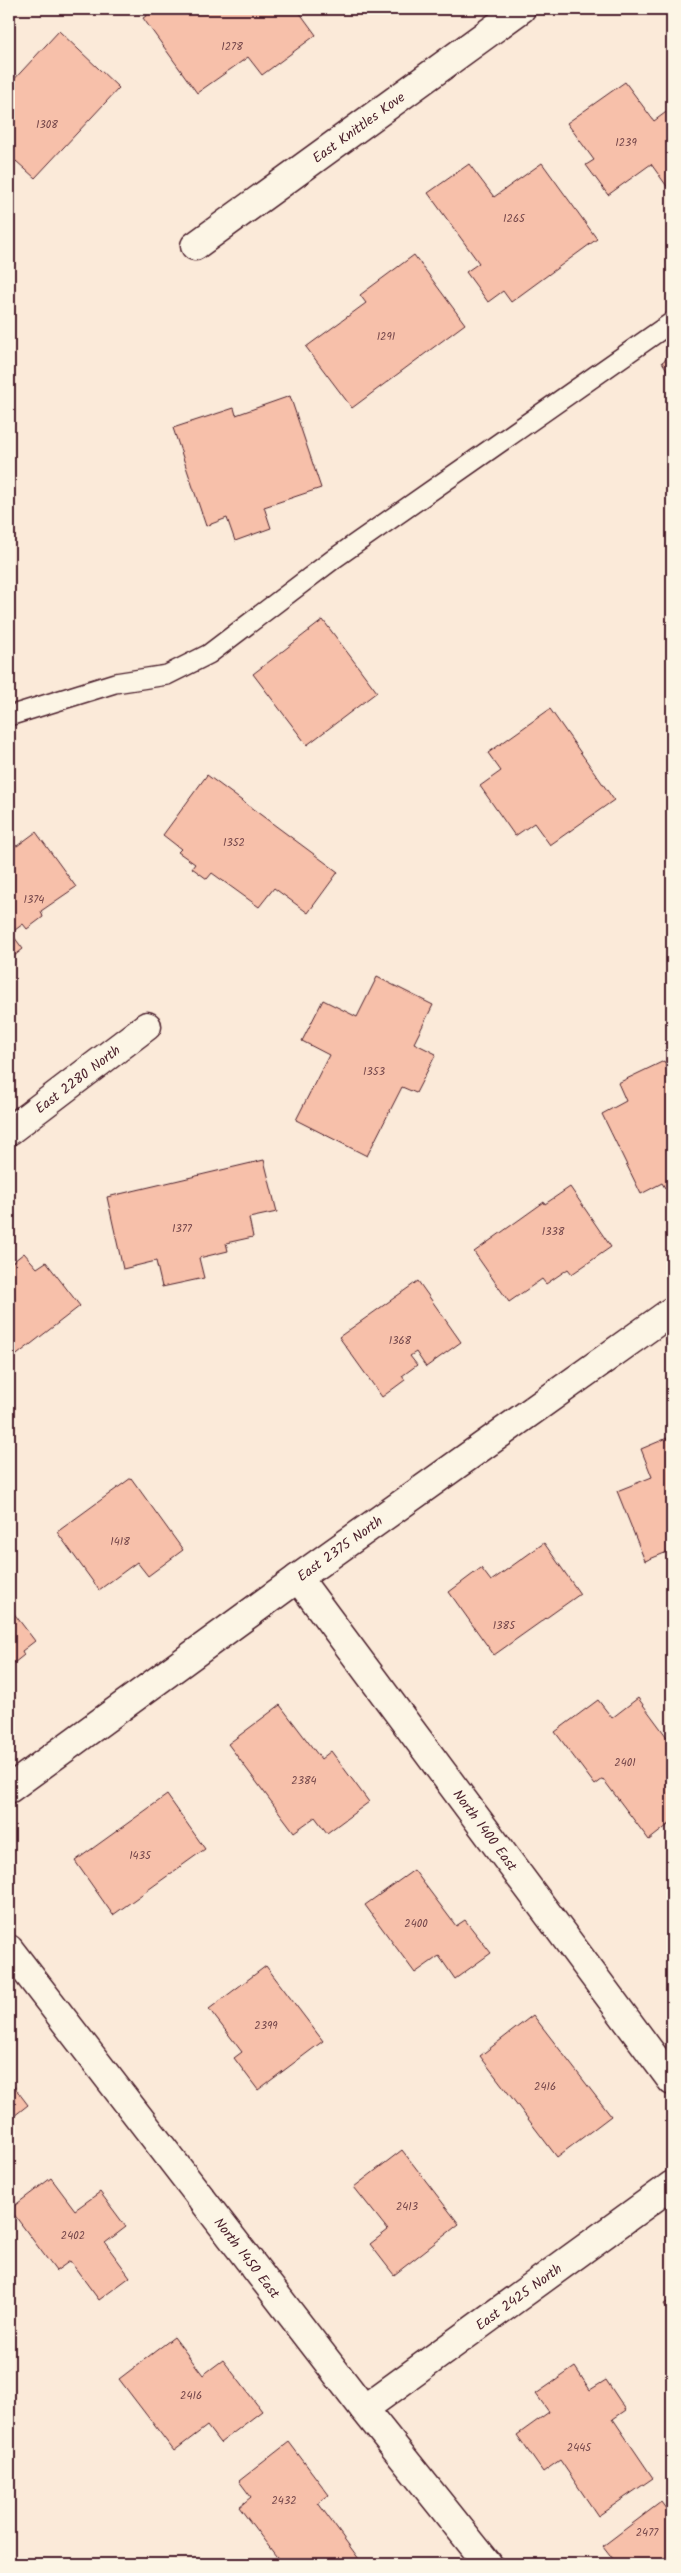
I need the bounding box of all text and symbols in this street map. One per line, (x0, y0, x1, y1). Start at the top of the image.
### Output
house number: 1278 (221, 38, 243, 56)
street label: East Knittles Kove (308, 86, 410, 169)
house number: 1308 (36, 116, 58, 134)
house number: 1239 (615, 134, 637, 152)
house number: 1265 (503, 210, 526, 228)
house number: 1291 (377, 328, 395, 346)
house number: 1352 (223, 834, 245, 852)
house number: 1374 (24, 891, 44, 909)
street label: East 2280 North (31, 1040, 126, 1120)
house number: 1353 (363, 1063, 385, 1081)
house number: 1377 (172, 1220, 193, 1238)
house number: 1338 (542, 1223, 565, 1241)
house number: 1368 (389, 1332, 412, 1350)
street label: East 2375 North (293, 1511, 388, 1587)
house number: 1418 (110, 1533, 130, 1551)
house number: 1385 (493, 1617, 516, 1635)
house number: 2401 (614, 1754, 636, 1772)
house number: 2384 (291, 1772, 317, 1790)
street label: North 1400 East (447, 1785, 523, 1877)
house number: 1435 (129, 1847, 152, 1865)
house number: 2400 (404, 1915, 428, 1933)
house number: 2399 (254, 2017, 278, 2035)
house number: 2416 (534, 2078, 556, 2096)
house number: 2413 (396, 2198, 418, 2216)
street label: North 1450 East (208, 2213, 285, 2304)
house number: 2402 (61, 2227, 85, 2245)
street label: East 2425 North (471, 2258, 567, 2336)
house number: 2416 (180, 2387, 202, 2405)
house number: 2445 (567, 2439, 592, 2457)
house number: 2432 (271, 2492, 297, 2510)
house number: 2477 (636, 2524, 659, 2542)

